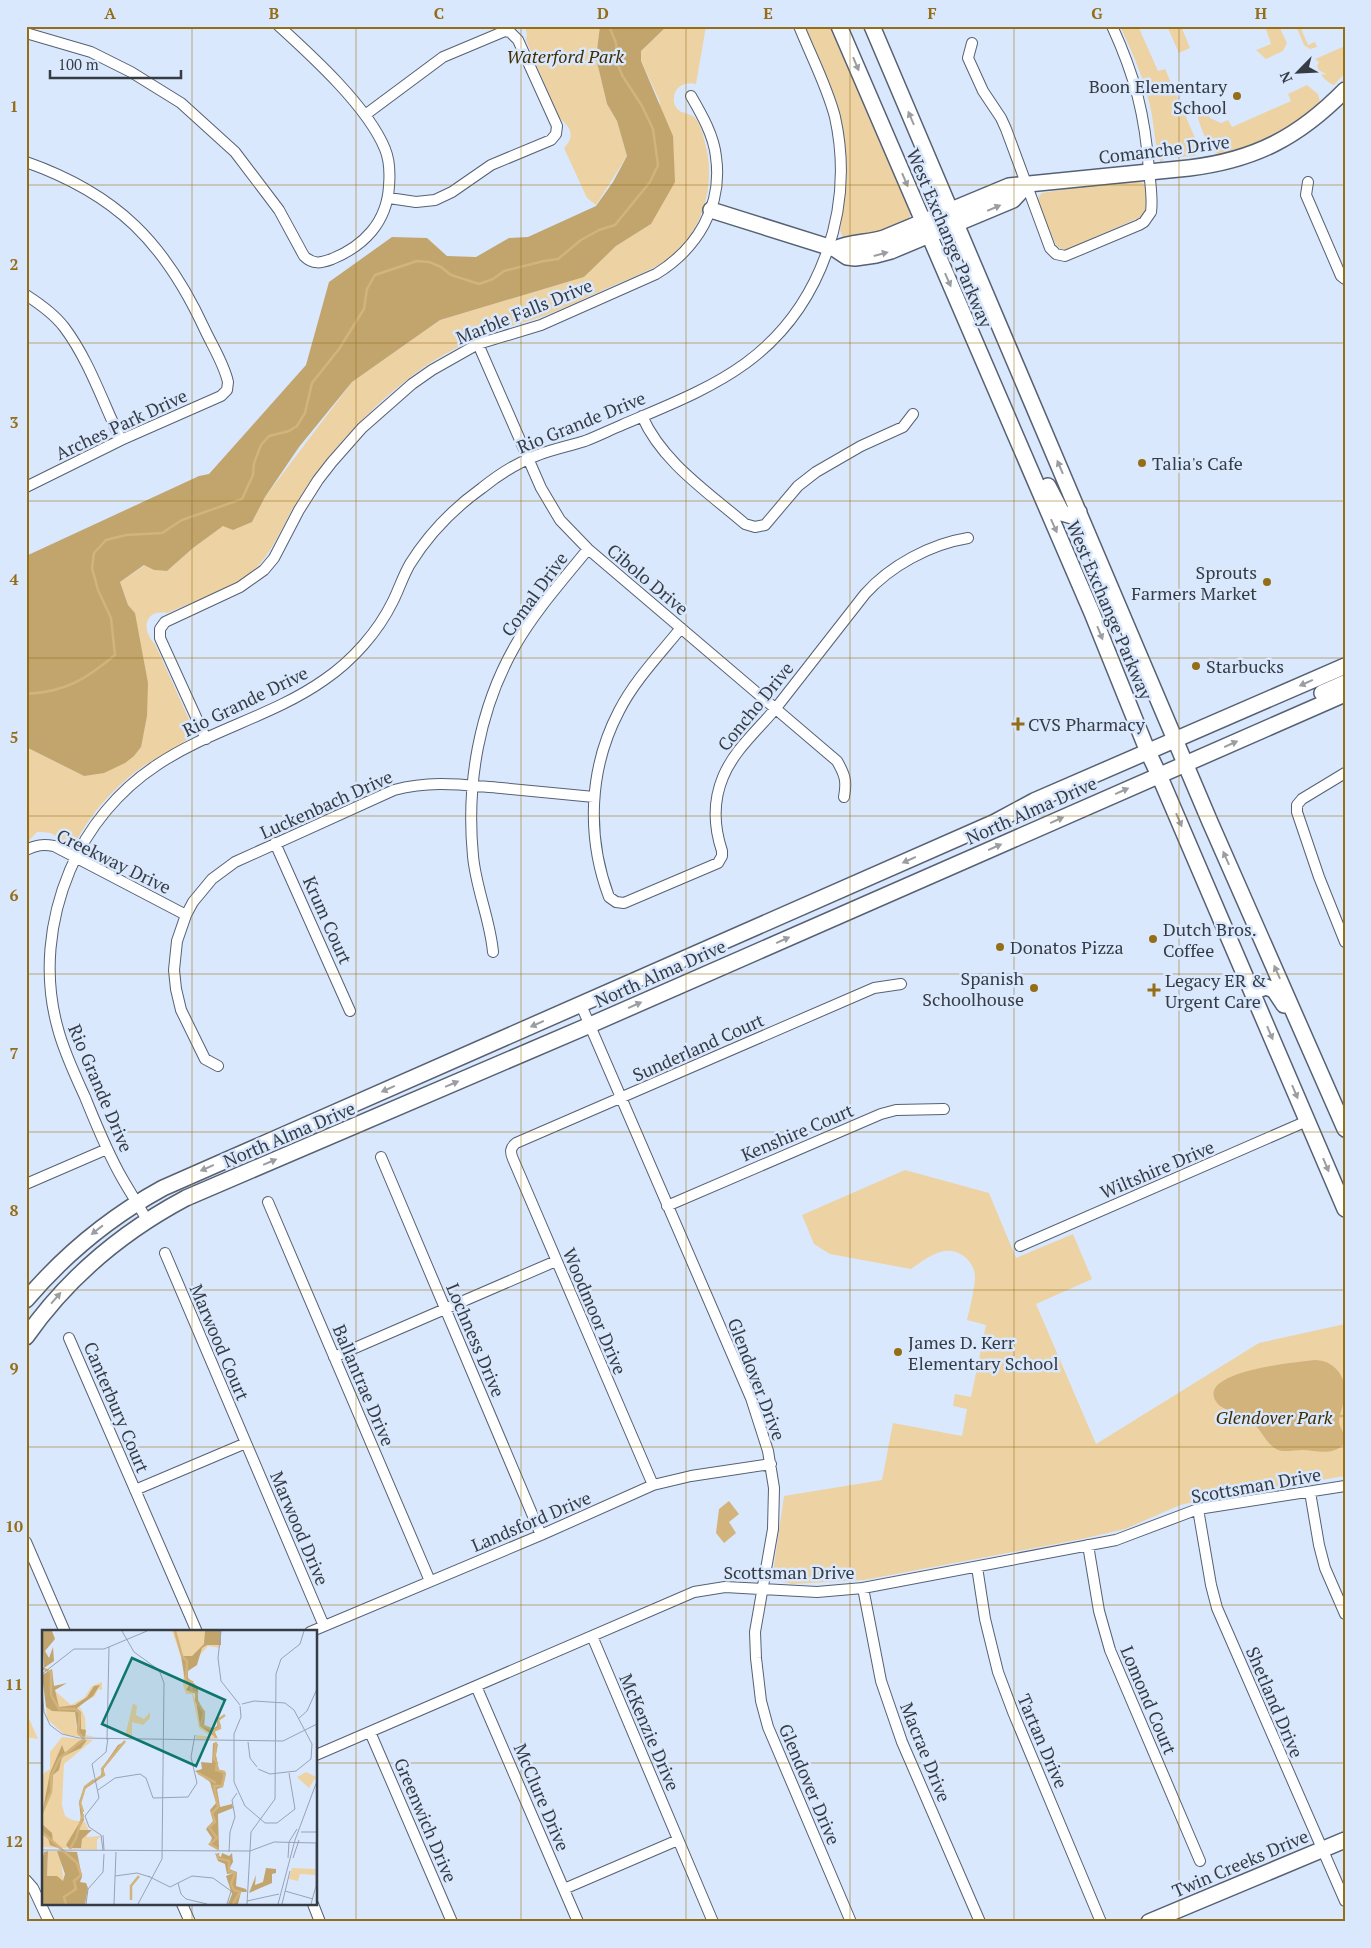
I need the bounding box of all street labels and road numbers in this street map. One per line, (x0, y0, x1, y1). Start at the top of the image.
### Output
street label: Comanche Drive (1097, 129, 1231, 169)
street label: West Exchange Parkway (901, 145, 999, 332)
street label: Marble Falls Drive (452, 273, 596, 349)
street label: Arches Park Drive (51, 383, 191, 465)
street label: Rio Grande Drive (513, 385, 649, 459)
street label: West Exchange Parkway (1061, 517, 1159, 704)
street label: Cibolo Drive (602, 538, 694, 620)
street label: Comal Drive (495, 547, 573, 641)
street label: Concho Drive (712, 656, 798, 756)
street label: Rio Grande Drive (178, 660, 312, 742)
street label: Luckenbach Drive (256, 764, 396, 844)
street label: North Alma Drive (962, 770, 1100, 850)
street label: Creekway Drive (53, 823, 175, 899)
street label: Krum Court (298, 872, 358, 968)
street label: North Alma Drive (591, 933, 729, 1013)
street label: Sunderland Court (629, 1007, 768, 1087)
street label: Rio Grande Drive (63, 1020, 139, 1156)
street label: North Alma Drive (219, 1095, 359, 1173)
street label: Kenshire Court (737, 1097, 857, 1166)
street label: Wiltshire Drive (1096, 1134, 1218, 1204)
street label: Woodmoor Drive (558, 1244, 632, 1378)
street label: Lochness Drive (441, 1279, 511, 1401)
street label: Marwood Court (185, 1280, 255, 1404)
street label: Glendover Drive (723, 1314, 791, 1444)
street label: Ballantrae Drive (328, 1321, 400, 1449)
street label: Canterbury Court (79, 1338, 155, 1476)
street label: Scottsman Drive (1189, 1462, 1323, 1508)
street label: Marwood Drive (265, 1467, 335, 1589)
street label: Landsford Drive (468, 1485, 594, 1557)
street label: Scottsman Drive (723, 1560, 855, 1584)
street label: Lomond Court (1115, 1642, 1183, 1758)
street label: Shetland Drive (1241, 1643, 1309, 1761)
street label: McKenzie Drive (615, 1670, 685, 1794)
street label: Tartan Drive (1012, 1690, 1074, 1792)
street label: Macrae Drive (895, 1699, 957, 1805)
street label: Glendover Drive (774, 1720, 846, 1848)
street label: McClure Drive (509, 1740, 575, 1854)
street label: Greenwich Drive (389, 1754, 463, 1886)
street label: Twin Creeks Drive (1168, 1823, 1312, 1903)

